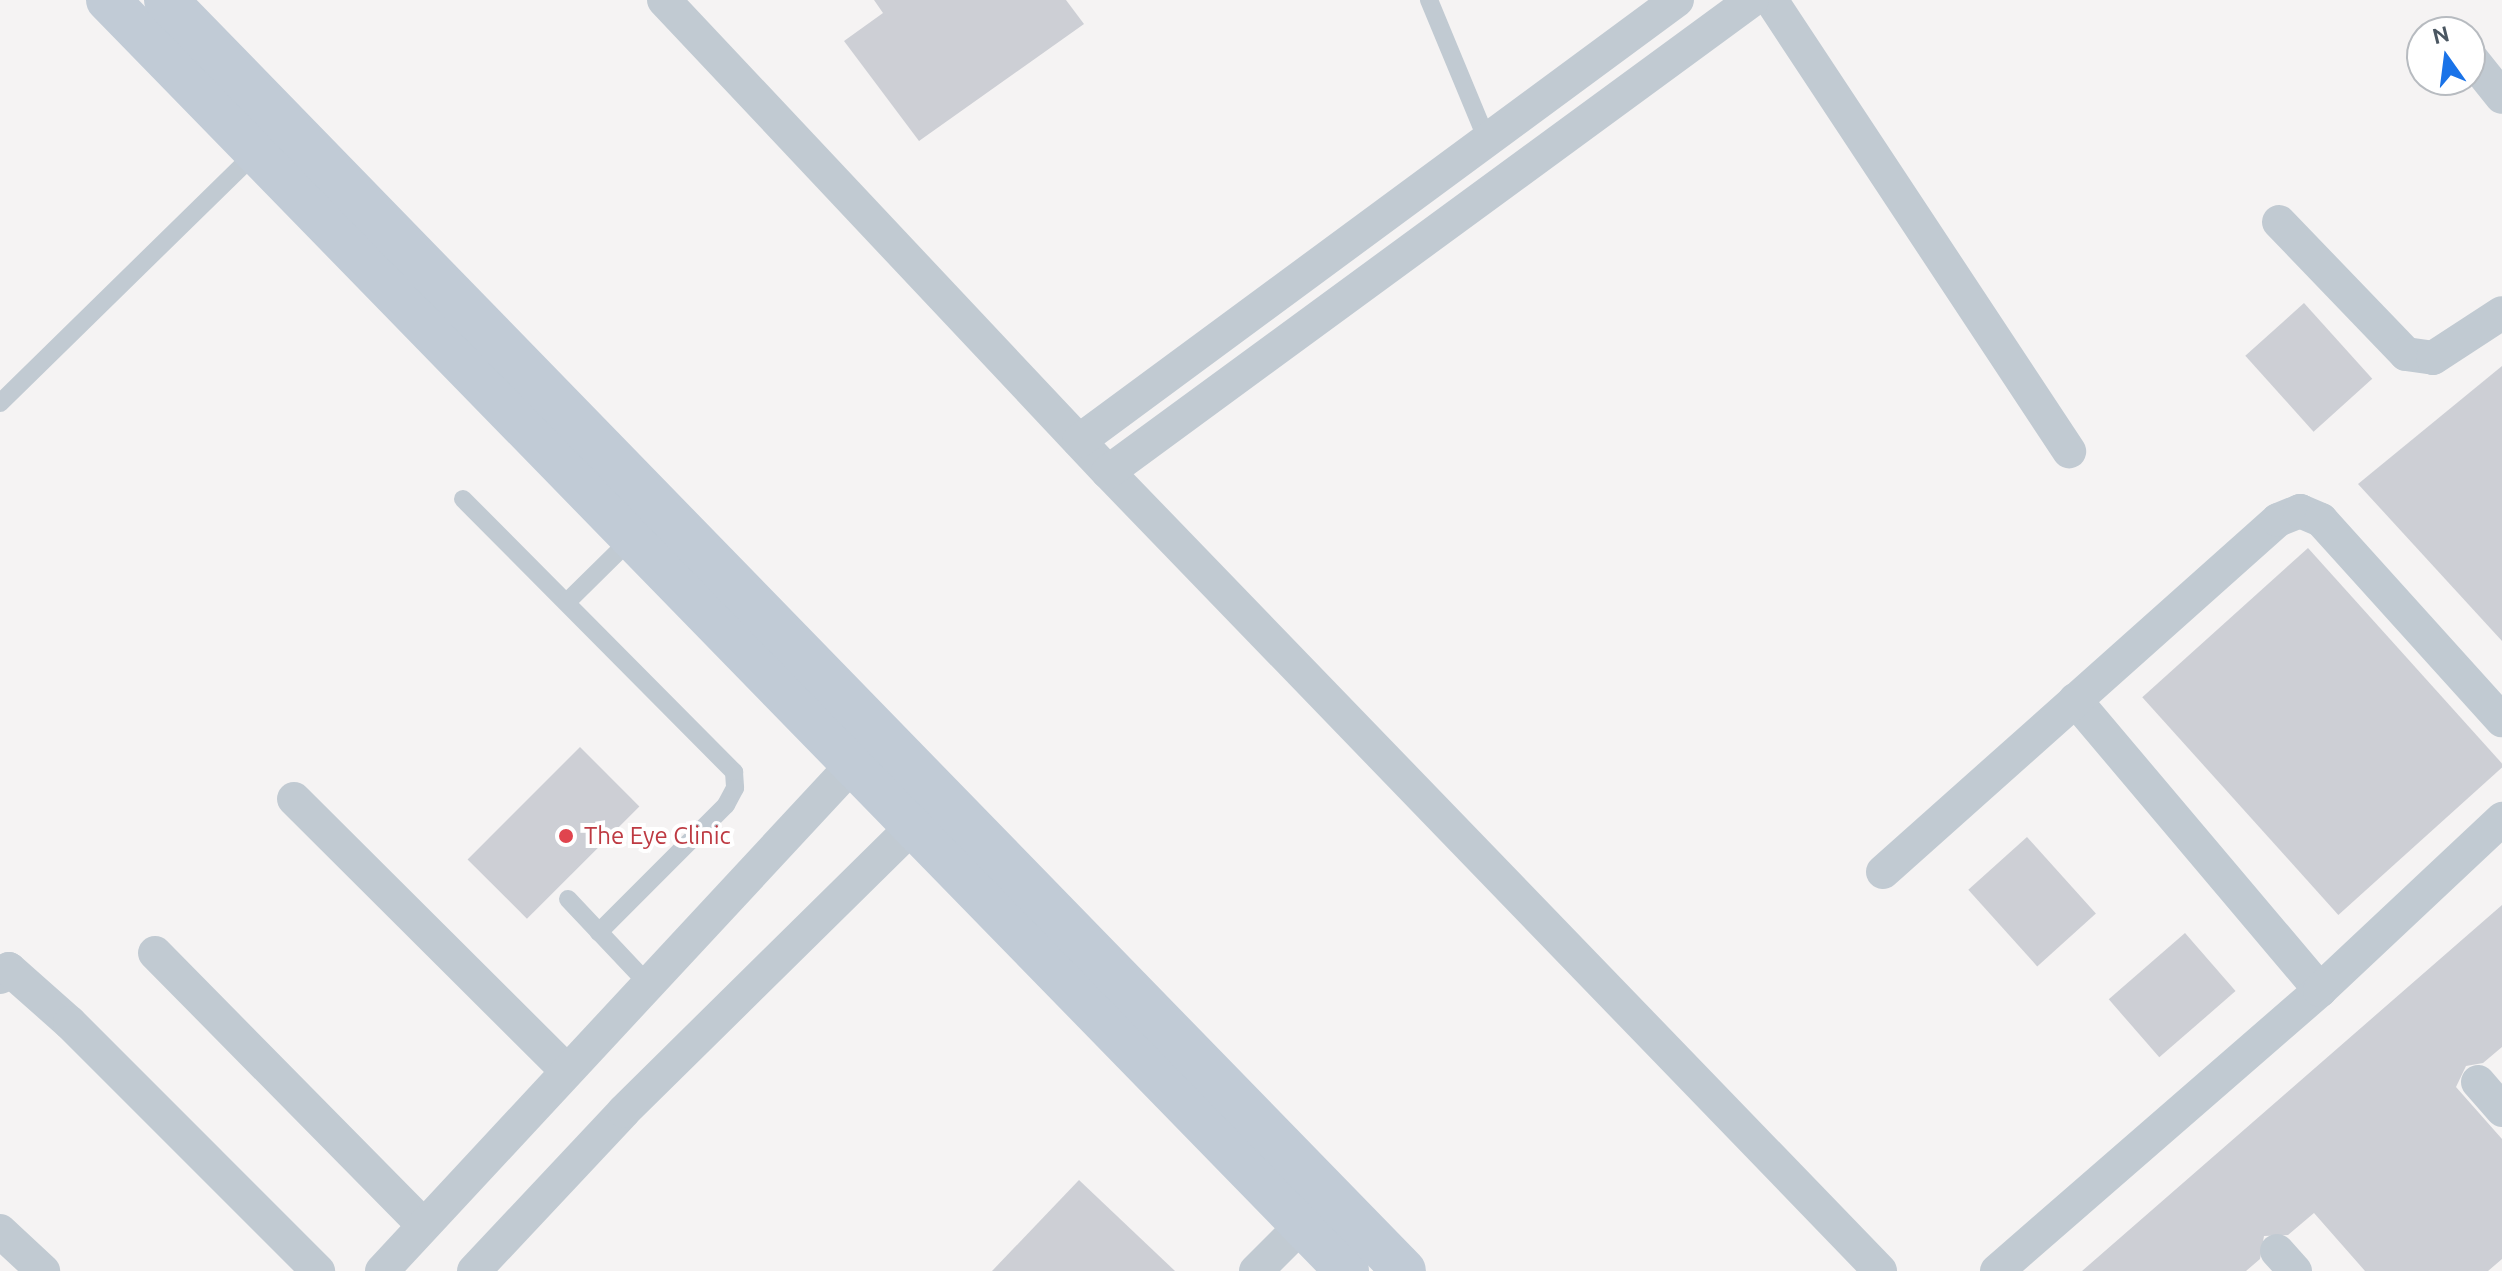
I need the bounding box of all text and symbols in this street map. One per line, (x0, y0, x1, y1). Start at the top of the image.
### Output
north arrow (2406, 16, 2486, 96)
text: N (2430, 20, 2452, 48)
place label: The Eye Clinic (584, 822, 731, 850)
marker: The Eye Clinic (555, 825, 577, 847)

